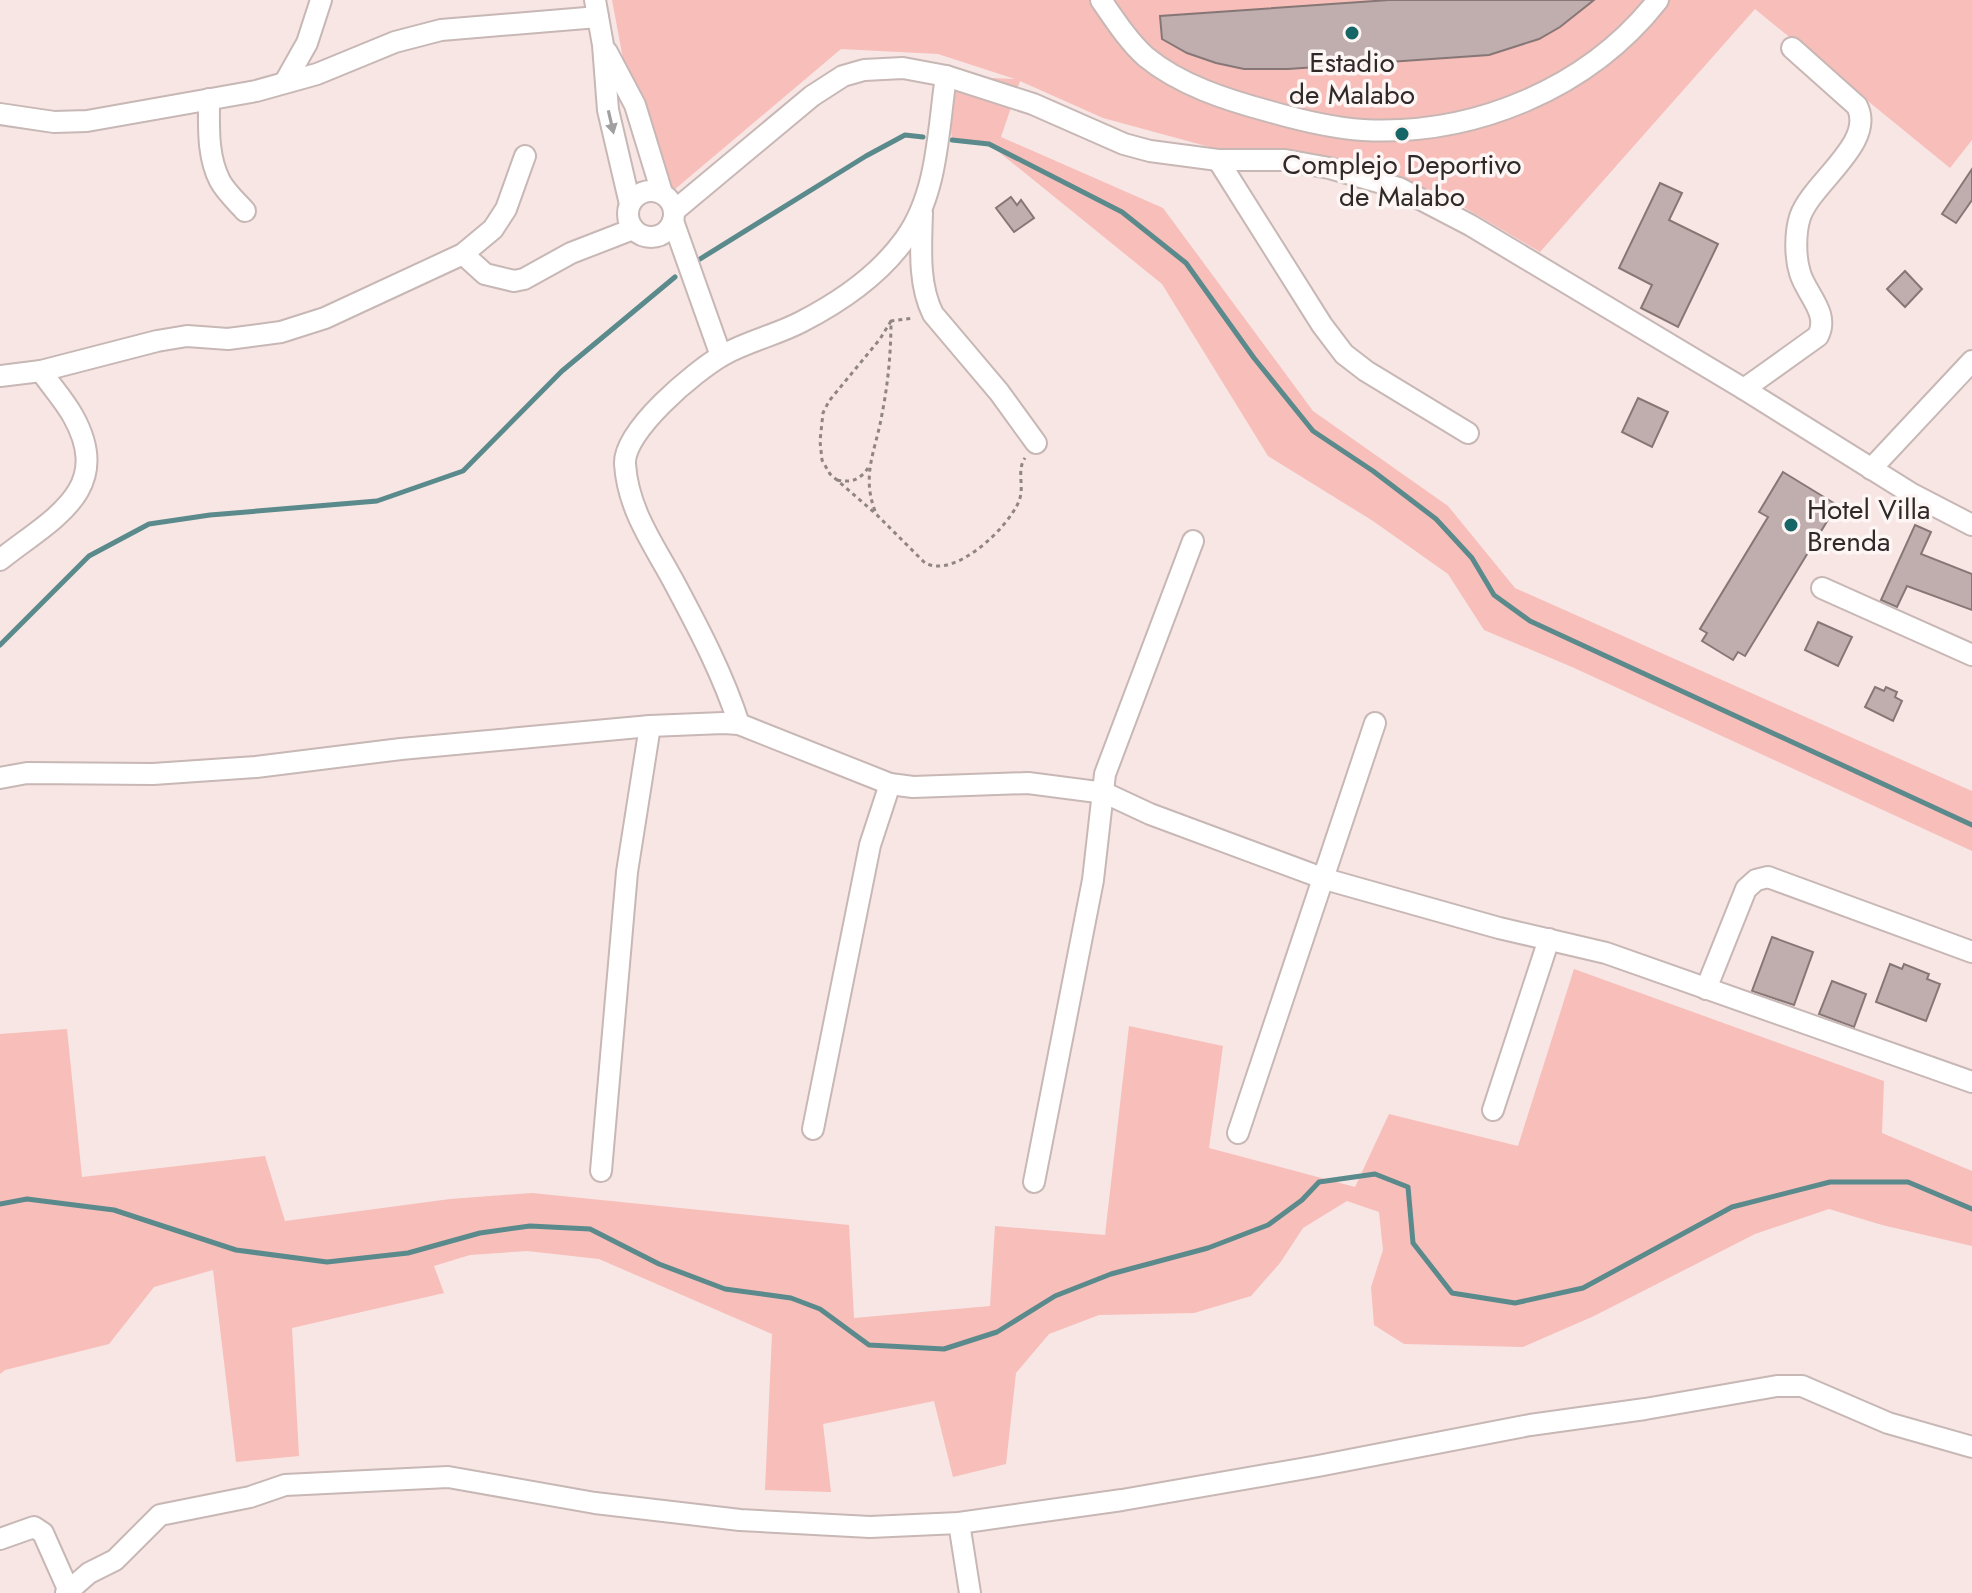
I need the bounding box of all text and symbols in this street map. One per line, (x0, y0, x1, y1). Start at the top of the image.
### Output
marker: Estadio de Malabo (1343, 24, 1361, 42)
place label: Estadio de Malabo (1289, 42, 1415, 115)
one-way arrow (605, 110, 618, 135)
marker: Complejo Deportivo de Malabo (1393, 125, 1411, 143)
place label: Complejo Deportivo de Malabo (1282, 144, 1522, 217)
place label: Hotel Villa Brenda (1807, 489, 1930, 562)
marker: Hotel Villa Brenda (1782, 516, 1800, 534)

